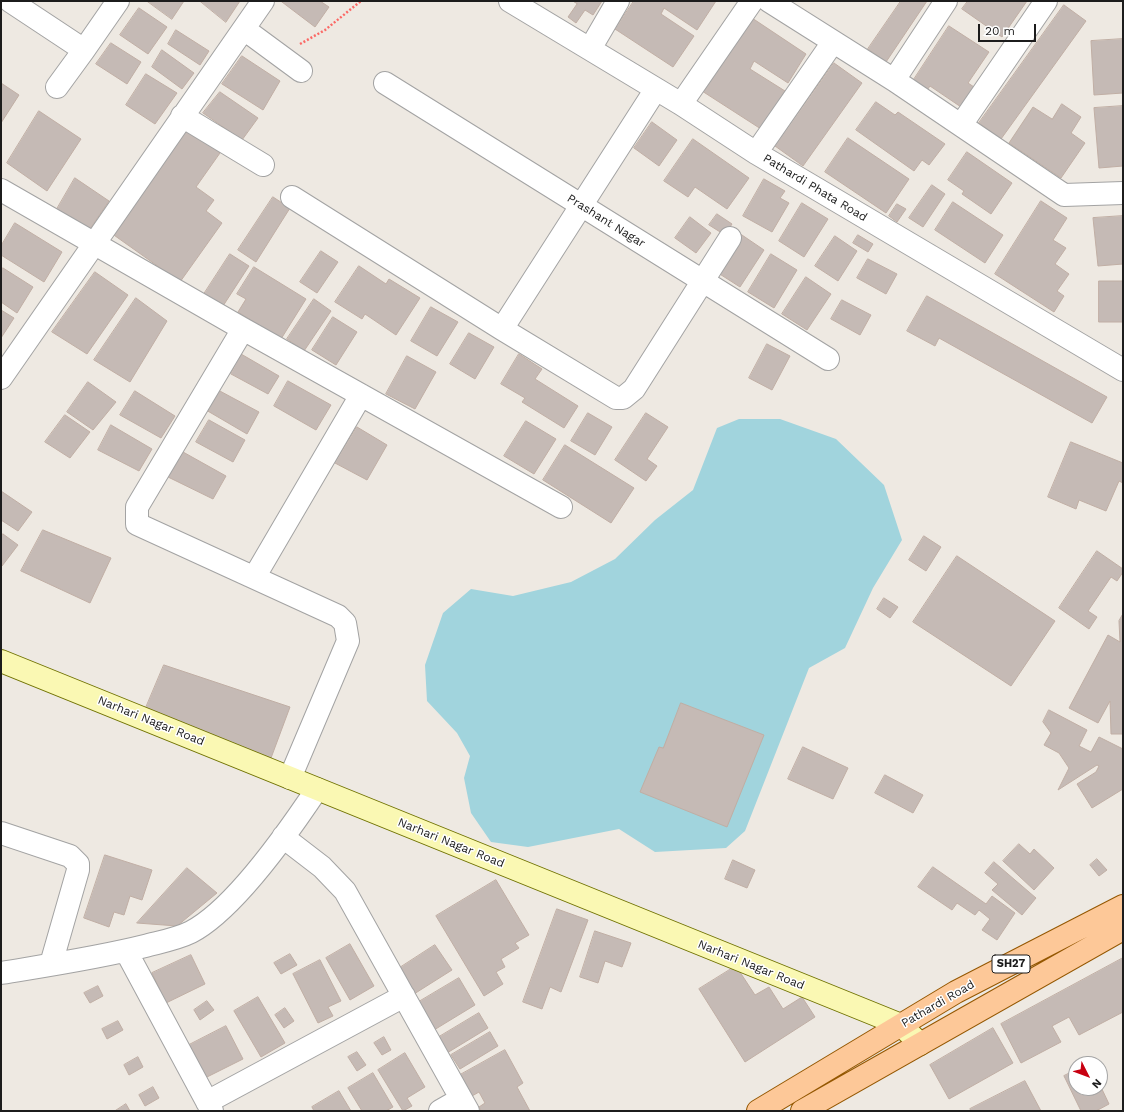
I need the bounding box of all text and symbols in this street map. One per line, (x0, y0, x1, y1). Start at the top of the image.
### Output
scale bar (980, 16, 1038, 42)
text: 20 m (985, 24, 1015, 38)
street label: Pathardi Phata Road (760, 151, 870, 225)
street label: Prashant Nagar (564, 191, 648, 251)
street label: Narhari Nagar Road (96, 693, 206, 749)
street label: Narhari Nagar Road (396, 815, 506, 871)
street label: Narhari Nagar Road (696, 937, 806, 993)
road number: SH27 (992, 955, 1030, 973)
street label: Pathardi Road (899, 977, 977, 1031)
north arrow (1068, 1056, 1108, 1096)
text: N (1089, 1076, 1104, 1091)

